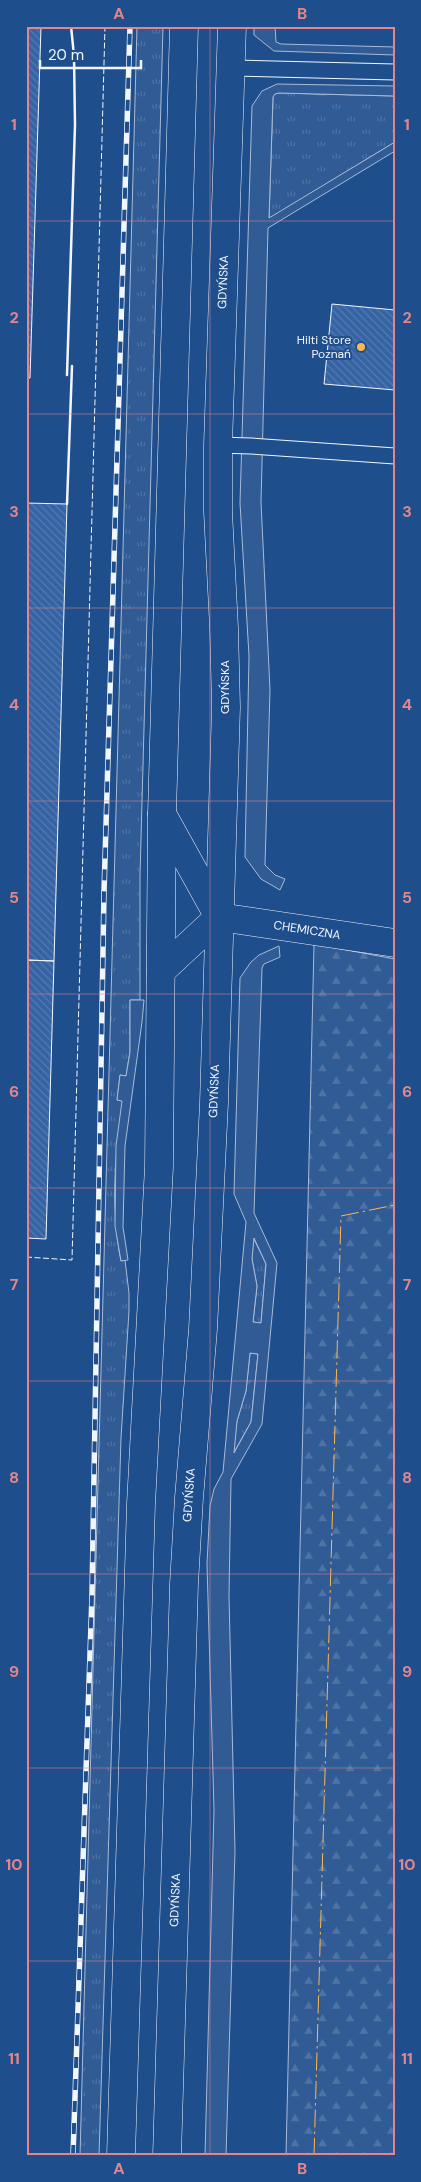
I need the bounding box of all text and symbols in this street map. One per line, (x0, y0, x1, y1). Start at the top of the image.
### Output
text: A (113, 3, 125, 24)
text: B (297, 3, 307, 24)
scale bar (40, 38, 141, 70)
text: 20 m (48, 45, 84, 65)
text: 1 (11, 114, 17, 135)
text: 1 (404, 114, 410, 135)
street label: GDYŃSKA (214, 255, 232, 309)
text: 2 (9, 307, 19, 328)
text: 2 (402, 307, 412, 328)
place label: Hilti Store Poznań (297, 332, 351, 362)
marker: Hilti Store Poznań (355, 341, 367, 353)
text: 3 (9, 501, 19, 522)
text: 3 (402, 501, 412, 522)
street label: GDYŃSKA (217, 660, 233, 714)
text: 4 (9, 694, 19, 715)
text: 4 (402, 694, 412, 715)
text: 5 (9, 887, 19, 908)
text: 5 (402, 887, 412, 908)
street label: CHEMICZNA (272, 917, 342, 943)
street label: GDYŃSKA (205, 1064, 223, 1118)
text: 6 (9, 1081, 19, 1102)
text: 6 (402, 1081, 412, 1102)
text: 7 (10, 1274, 19, 1295)
text: 7 (403, 1274, 412, 1295)
text: 8 (9, 1467, 19, 1488)
street label: GDYŃSKA (179, 1467, 199, 1522)
text: 8 (402, 1467, 412, 1488)
text: 9 (9, 1661, 19, 1682)
text: 9 (402, 1661, 412, 1682)
text: 10 (5, 1854, 23, 1875)
text: 10 (398, 1854, 416, 1875)
street label: GDYŃSKA (166, 1873, 184, 1927)
text: 11 (8, 2048, 20, 2069)
text: 11 (401, 2048, 413, 2069)
text: A (113, 2158, 125, 2179)
text: B (297, 2158, 307, 2179)

